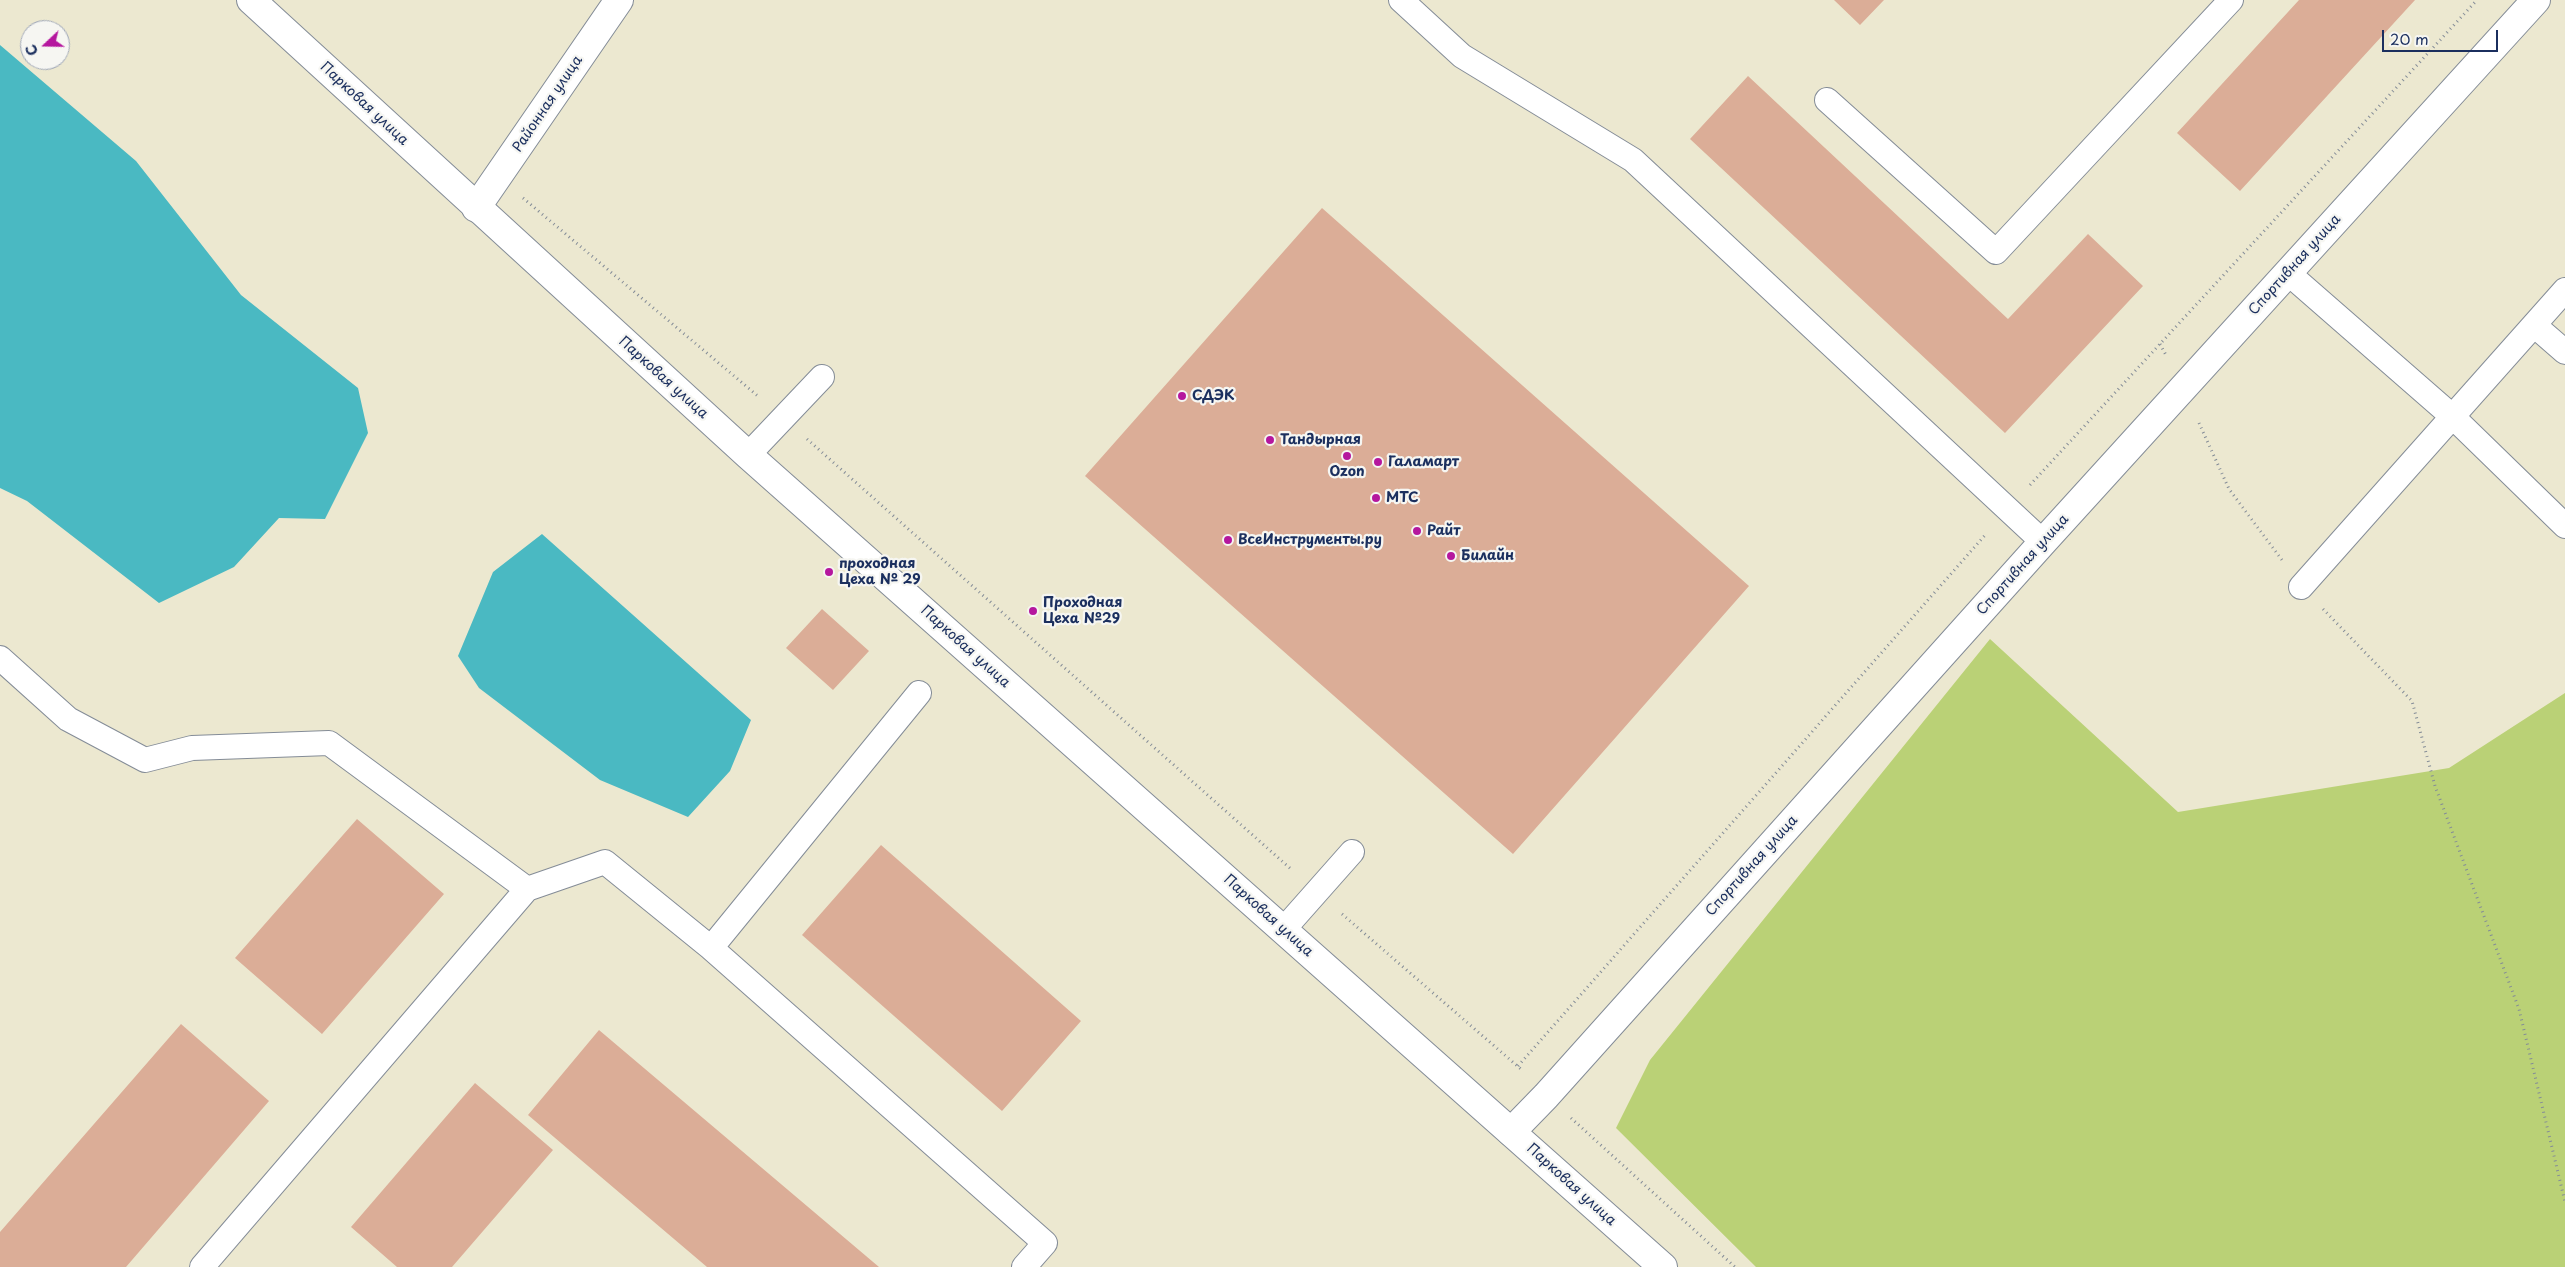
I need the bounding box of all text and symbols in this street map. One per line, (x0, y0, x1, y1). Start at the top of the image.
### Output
north arrow (20, 20, 70, 70)
scale bar (2385, 20, 2501, 52)
text: 20 m (2390, 27, 2429, 50)
text: С (20, 42, 43, 59)
street label: Районная улица (510, 53, 586, 155)
street label: Парковая улица (316, 59, 412, 149)
street label: Спортивная улица (2245, 211, 2345, 319)
street label: Парковая улица (615, 333, 711, 423)
place label: СДЭК (1192, 388, 1234, 404)
marker: СДЭК (1176, 390, 1188, 402)
place label: Тандырная (1280, 432, 1361, 448)
marker: Тандырная (1264, 434, 1276, 446)
marker: Ozon (1341, 450, 1353, 462)
place label: Галамарт (1388, 454, 1459, 470)
marker: Галамарт (1372, 456, 1384, 468)
place label: Ozon (1329, 464, 1365, 480)
place label: МТС (1386, 490, 1419, 506)
marker: МТС (1370, 492, 1382, 504)
street label: Спортивная улица (1973, 511, 2073, 619)
place label: Райт (1427, 523, 1460, 539)
marker: Райт (1411, 525, 1423, 537)
place label: ВсеИнструменты.ру (1238, 532, 1382, 548)
marker: ВсеИнструменты.ру (1222, 534, 1234, 546)
place label: Билайн (1461, 548, 1514, 564)
marker: Билайн (1445, 550, 1457, 562)
place label: проходная Цеха № 29 (839, 556, 921, 588)
marker: проходная Цеха № 29 (823, 566, 835, 578)
place label: Проходная Цеха №29 (1043, 595, 1122, 628)
street label: Парковая улица (917, 602, 1013, 692)
marker: Проходная Цеха №29 (1027, 605, 1039, 617)
street label: Спортивная улица (1702, 812, 1802, 920)
street label: Парковая улица (1220, 871, 1316, 961)
street label: Парковая улица (1523, 1140, 1619, 1230)

